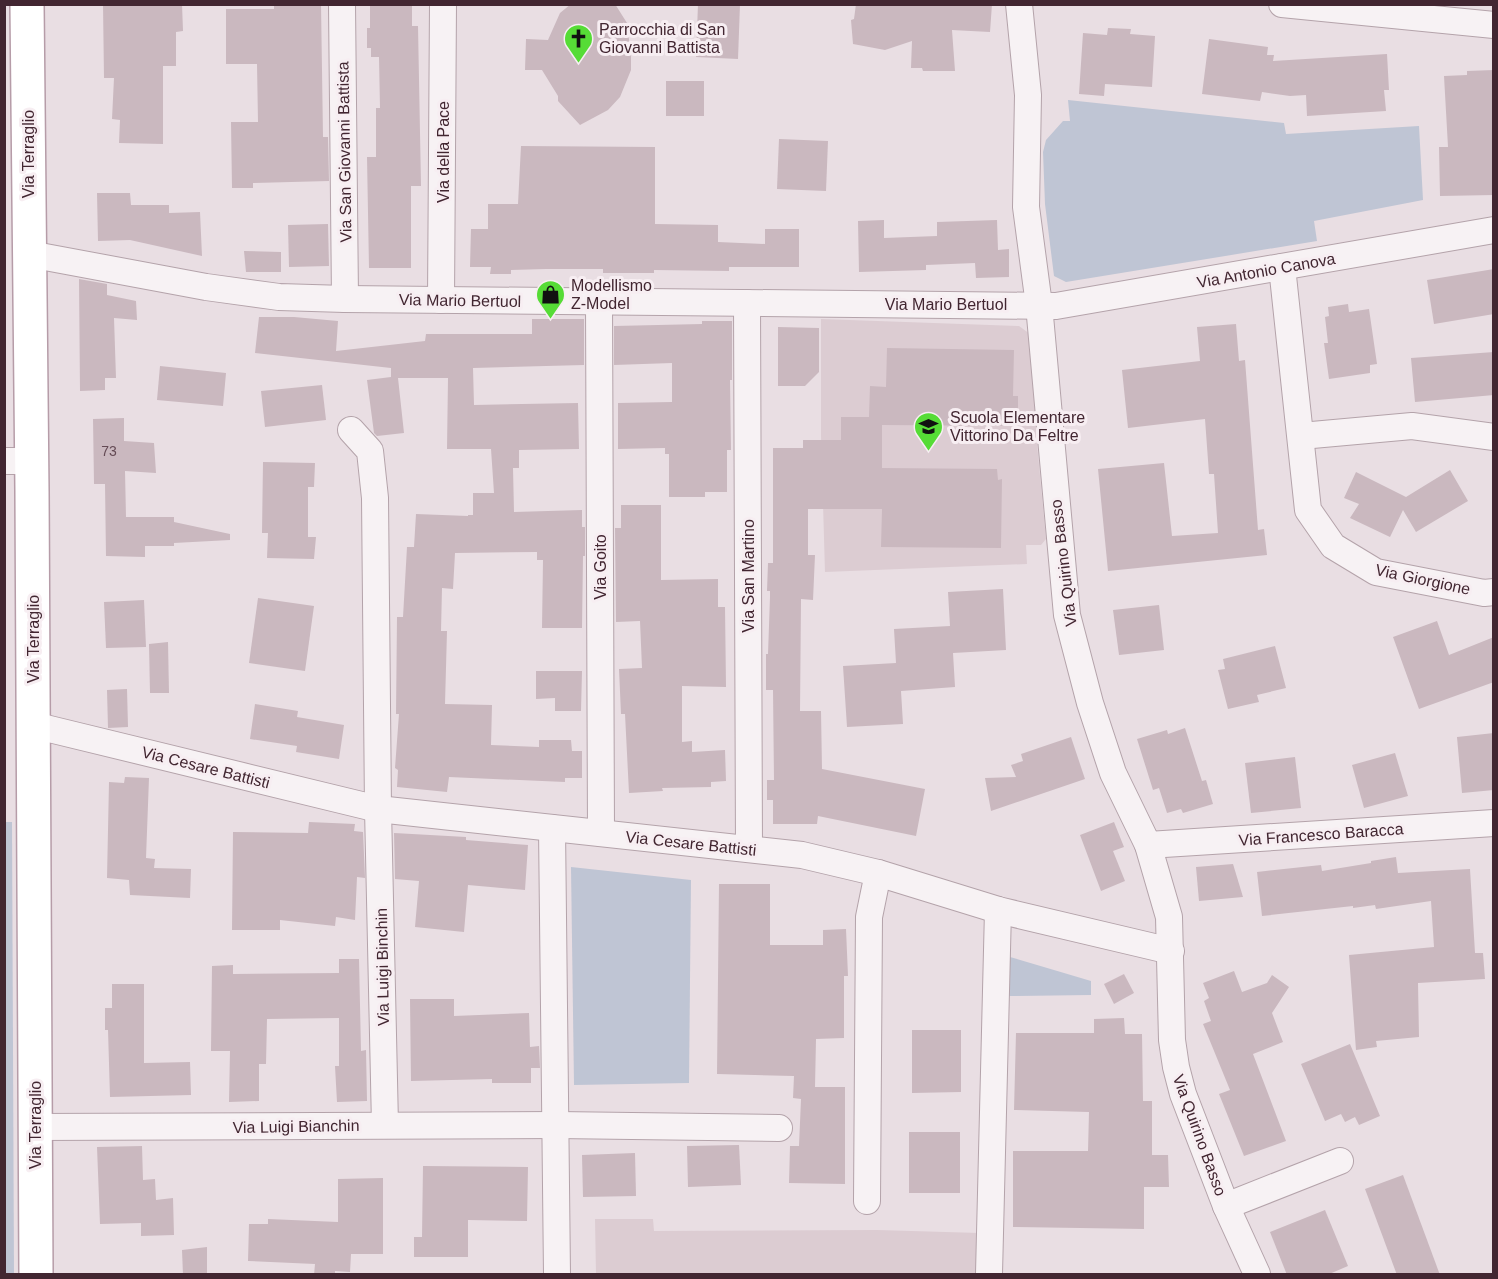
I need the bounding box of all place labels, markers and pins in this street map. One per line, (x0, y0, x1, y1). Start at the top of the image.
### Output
place label: Parrocchia di San Giovanni Battista (599, 21, 725, 56)
church icon: Parrocchia di San Giovanni Battista (562, 22, 594, 64)
place label: Modellismo Z-Model (571, 277, 652, 312)
shop icon: Modellismo Z-Model (534, 278, 566, 320)
place label: Scuola Elementare Vittorino Da Feltre (950, 409, 1085, 444)
school or university icon: Scuola Elementare Vittorino Da Feltre (913, 410, 945, 452)

